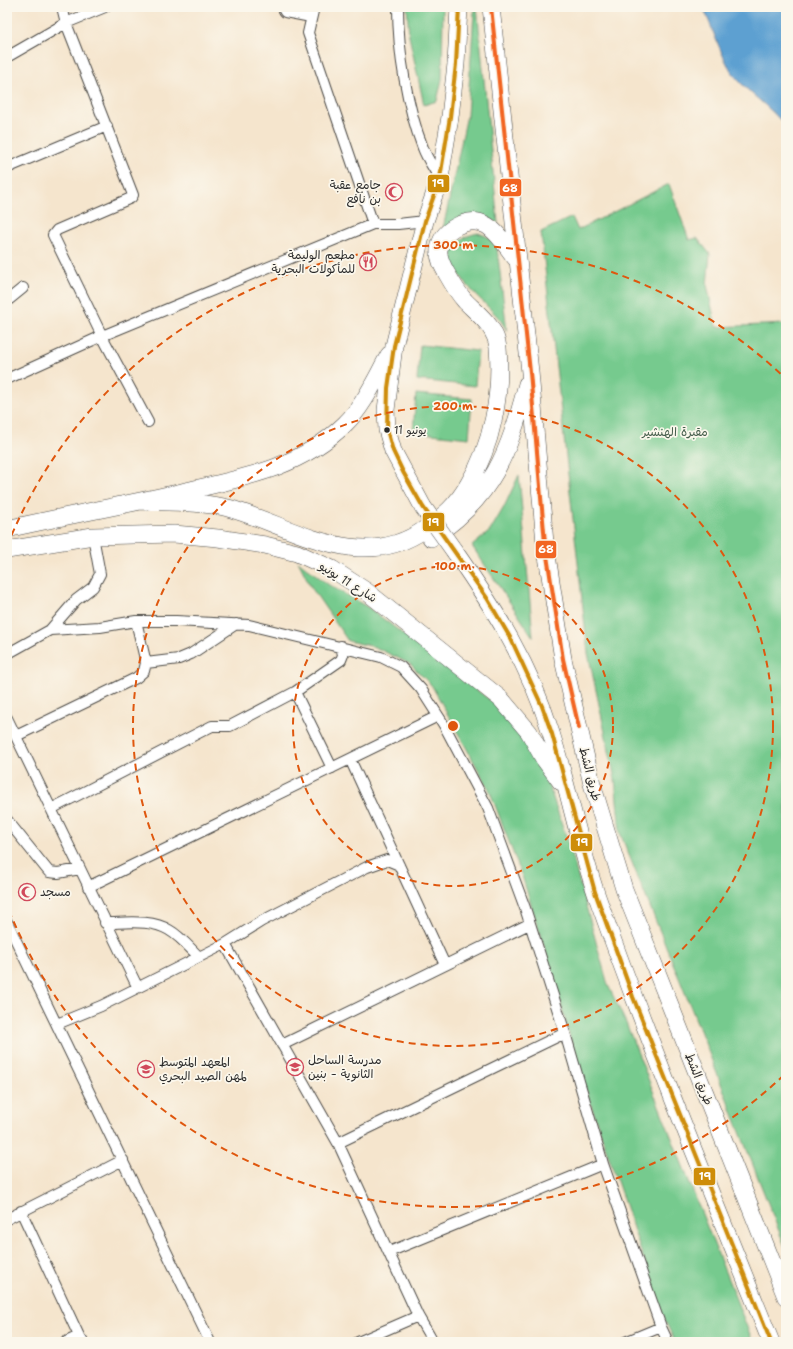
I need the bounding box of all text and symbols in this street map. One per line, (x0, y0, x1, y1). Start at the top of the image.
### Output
line badge: 19 (427, 174, 450, 193)
text: 19 (432, 176, 445, 191)
place label: جامع عقبة بن نافع (330, 177, 381, 208)
line badge: 68 (499, 178, 522, 197)
text: 68 (502, 181, 518, 196)
mosque icon: جامع عقبة بن نافع (384, 182, 404, 202)
text: 300 m (433, 237, 473, 253)
place label: مطعم الوليمة للمأكولات البحرية (271, 247, 355, 277)
restaurant icon: مطعم الوليمة للمأكولات البحرية (358, 252, 378, 272)
text: 200 m (433, 398, 473, 414)
place label: 11 يونيو (394, 423, 426, 438)
park label: مقبرة الهنشير (641, 424, 708, 440)
marker: 11 يونيو (382, 425, 392, 435)
line badge: 19 (422, 512, 445, 532)
text: 19 (427, 515, 440, 530)
line badge: 68 (535, 540, 557, 559)
text: 68 (538, 542, 554, 557)
street label: شارع 11 يونيو (315, 557, 380, 607)
text: 100 m (435, 558, 472, 574)
centre of rings (446, 719, 460, 733)
street label: طريق الشط (576, 745, 604, 803)
line badge: 19 (570, 833, 593, 852)
text: 19 (576, 835, 589, 850)
mosque icon: مسجد (17, 882, 37, 902)
place label: مسجد (40, 884, 71, 900)
street label: طريق الشط (681, 1050, 717, 1108)
place label: مدرسة الساحل الثانوية - بنين (308, 1052, 382, 1082)
place label: المعهد المتوسط لمهن الصيد البحري (159, 1054, 247, 1085)
school or university icon: مدرسة الساحل الثانوية - بنين (285, 1057, 305, 1077)
school or university icon: المعهد المتوسط لمهن الصيد البحري (136, 1059, 156, 1079)
line badge: 19 (693, 1167, 716, 1186)
text: 19 (699, 1169, 712, 1184)

